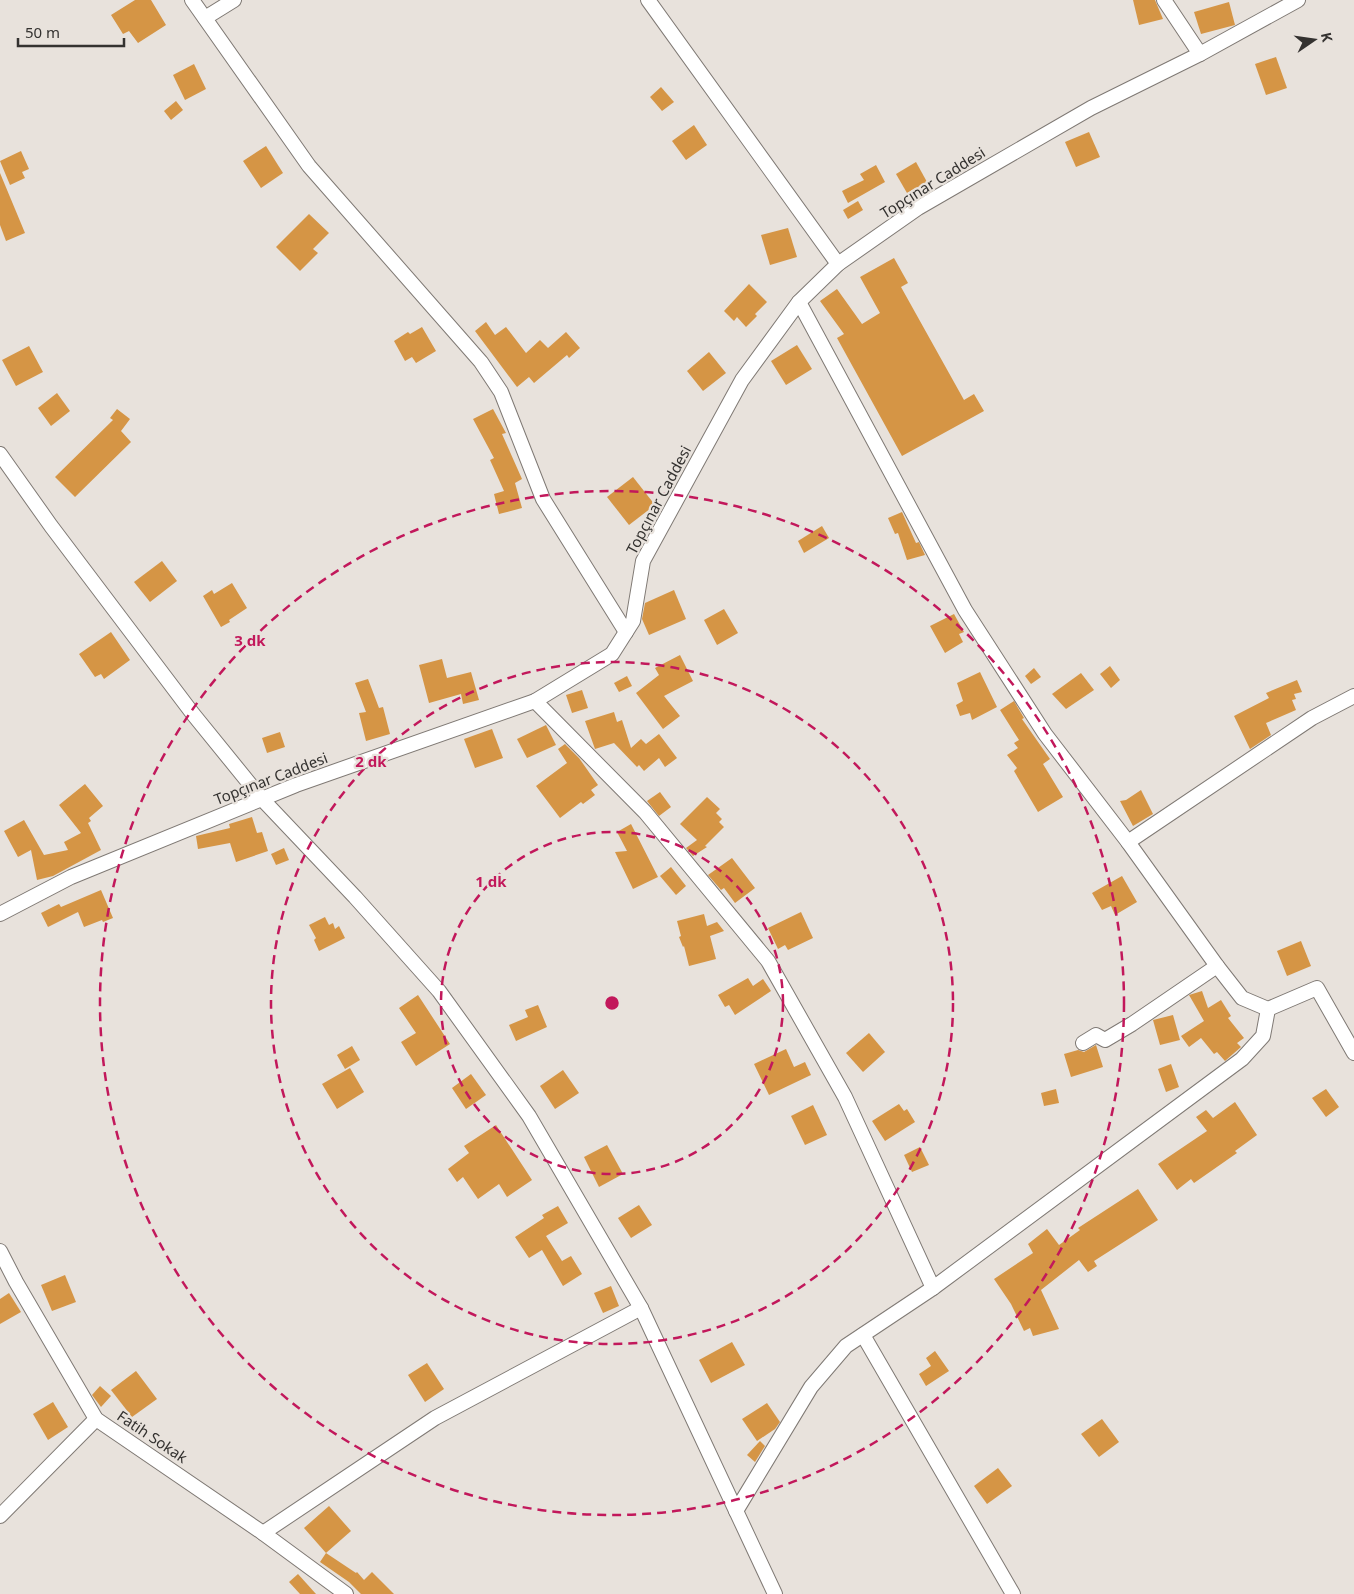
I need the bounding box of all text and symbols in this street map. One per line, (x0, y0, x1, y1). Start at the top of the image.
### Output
scale bar (18, 15, 124, 47)
north arrow (1289, 15, 1339, 65)
text: 50 m (25, 22, 60, 42)
text: K (1317, 30, 1338, 44)
street label: Topçınar Caddesi (876, 142, 989, 223)
street label: Topçınar Caddesi (621, 442, 695, 557)
text: 3 dk (234, 630, 266, 650)
street label: Topçınar Caddesi (211, 747, 330, 809)
text: 2 dk (355, 751, 387, 771)
text: 1 dk (475, 871, 507, 891)
centre of rings (603, 994, 621, 1012)
street label: Fatih Sokak (114, 1405, 191, 1467)

